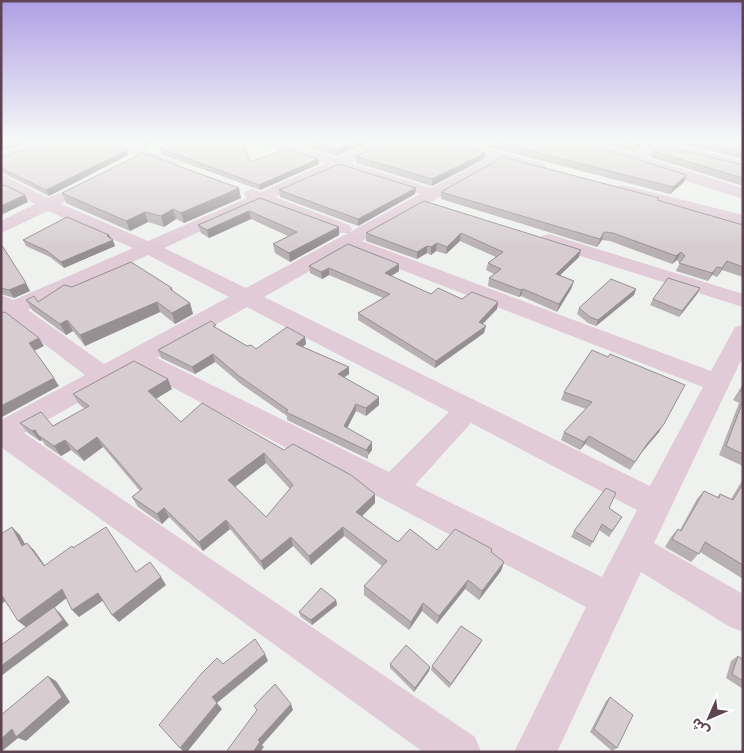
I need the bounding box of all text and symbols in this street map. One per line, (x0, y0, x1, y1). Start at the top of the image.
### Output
north arrow (684, 693, 734, 743)
text: ش (687, 714, 713, 740)

